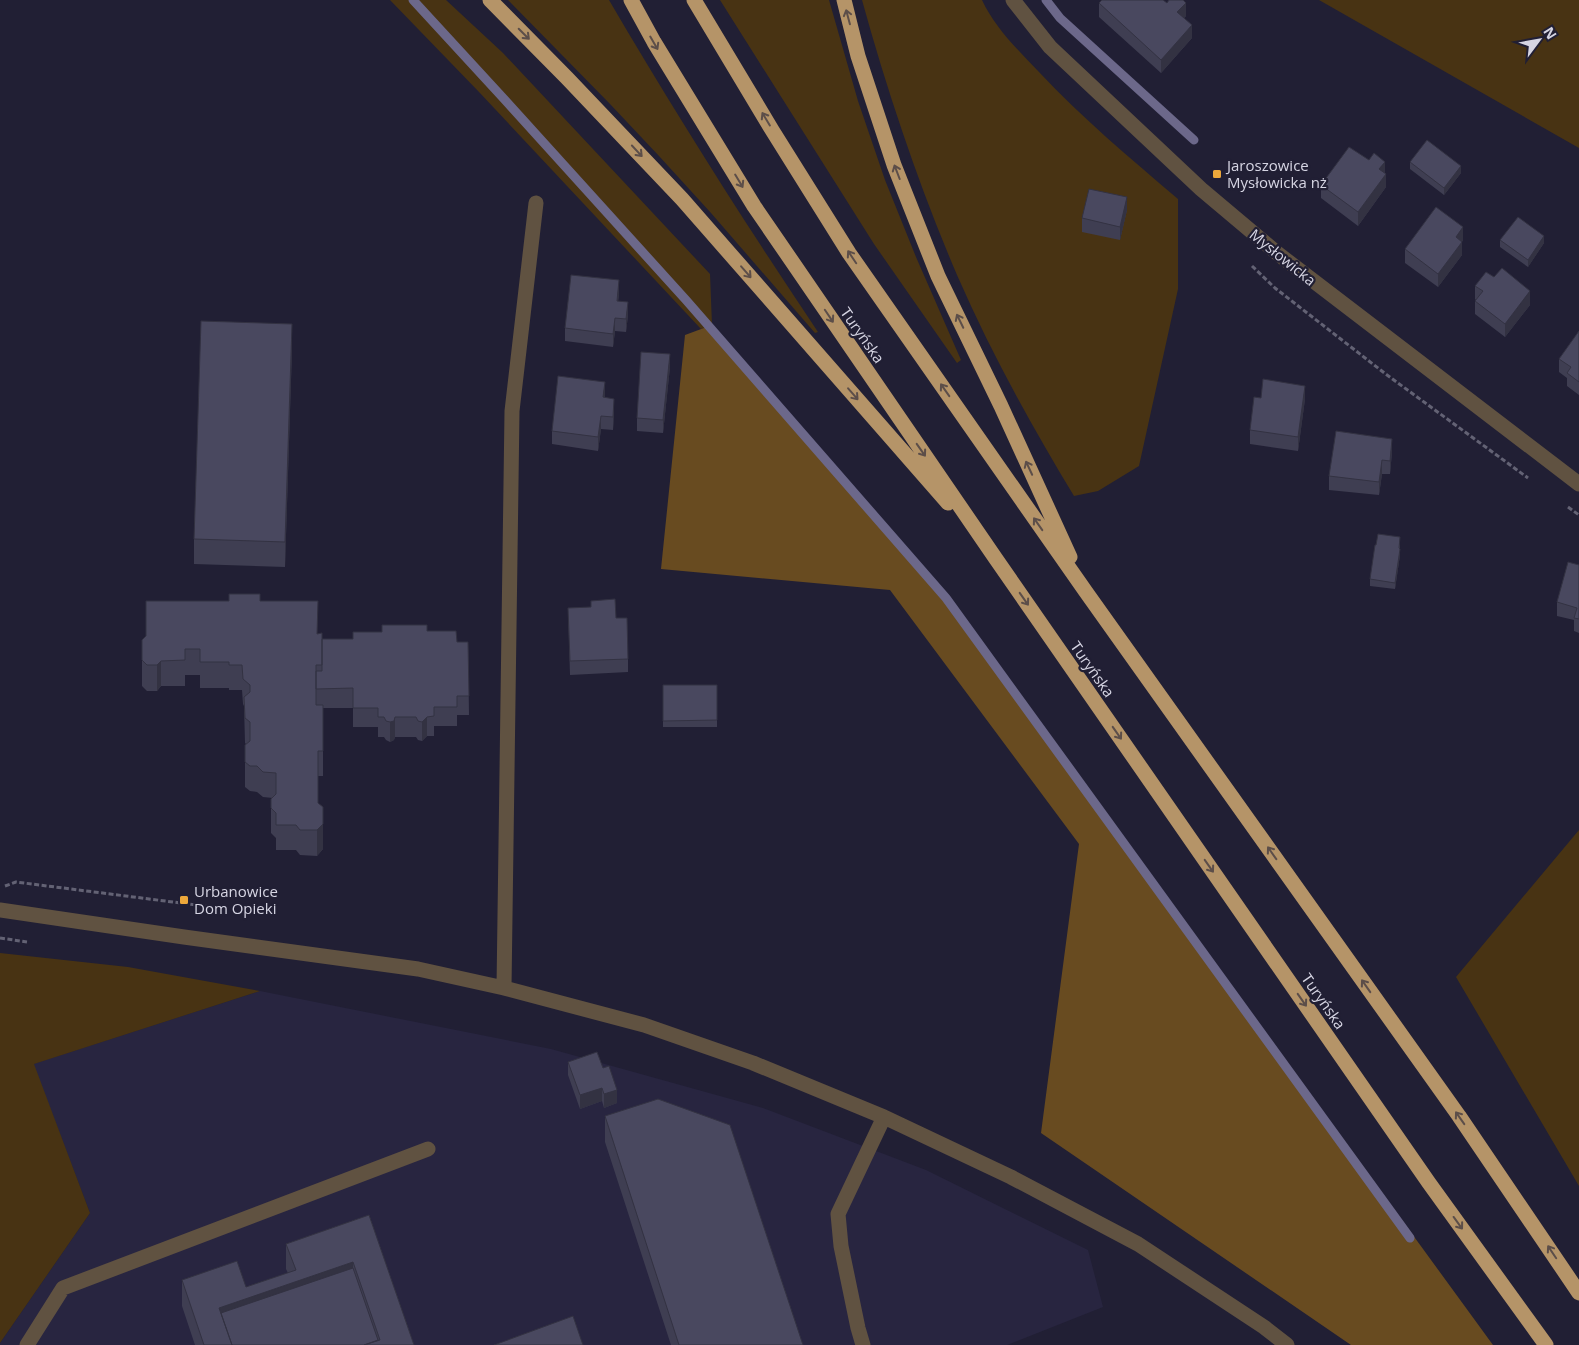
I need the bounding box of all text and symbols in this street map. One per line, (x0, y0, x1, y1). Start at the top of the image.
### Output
one-way arrow (843, 9, 852, 25)
north arrow (1514, 15, 1564, 65)
text: N (1539, 23, 1562, 43)
one-way arrow (518, 28, 530, 41)
one-way arrow (650, 35, 660, 49)
one-way arrow (760, 113, 770, 127)
one-way arrow (631, 145, 643, 158)
place label: Jaroszowice Mysłowicka nż (1225, 155, 1327, 192)
one-way arrow (891, 165, 901, 180)
marker: Jaroszowice Mysłowicka nż (1211, 168, 1223, 180)
one-way arrow (734, 174, 744, 188)
street label: Mysłowicka (1246, 224, 1320, 290)
one-way arrow (847, 250, 857, 264)
one-way arrow (740, 265, 752, 278)
street label: Turyńska (837, 303, 889, 367)
one-way arrow (824, 309, 834, 323)
one-way arrow (955, 314, 965, 329)
one-way arrow (940, 383, 950, 397)
one-way arrow (847, 388, 859, 401)
one-way arrow (916, 443, 926, 457)
one-way arrow (1024, 461, 1033, 476)
one-way arrow (1033, 517, 1043, 531)
one-way arrow (1019, 592, 1029, 606)
street label: Turyńska (1067, 637, 1119, 701)
one-way arrow (1112, 725, 1122, 739)
one-way arrow (1267, 846, 1277, 860)
one-way arrow (1204, 859, 1214, 873)
place label: Urbanowice Dom Opieki (194, 881, 278, 918)
marker: Urbanowice Dom Opieki (178, 894, 190, 906)
street label: Turyńska (1298, 969, 1350, 1033)
one-way arrow (1361, 979, 1371, 993)
one-way arrow (1297, 992, 1307, 1006)
one-way arrow (1455, 1111, 1465, 1125)
one-way arrow (1453, 1216, 1463, 1230)
one-way arrow (1546, 1245, 1557, 1259)

